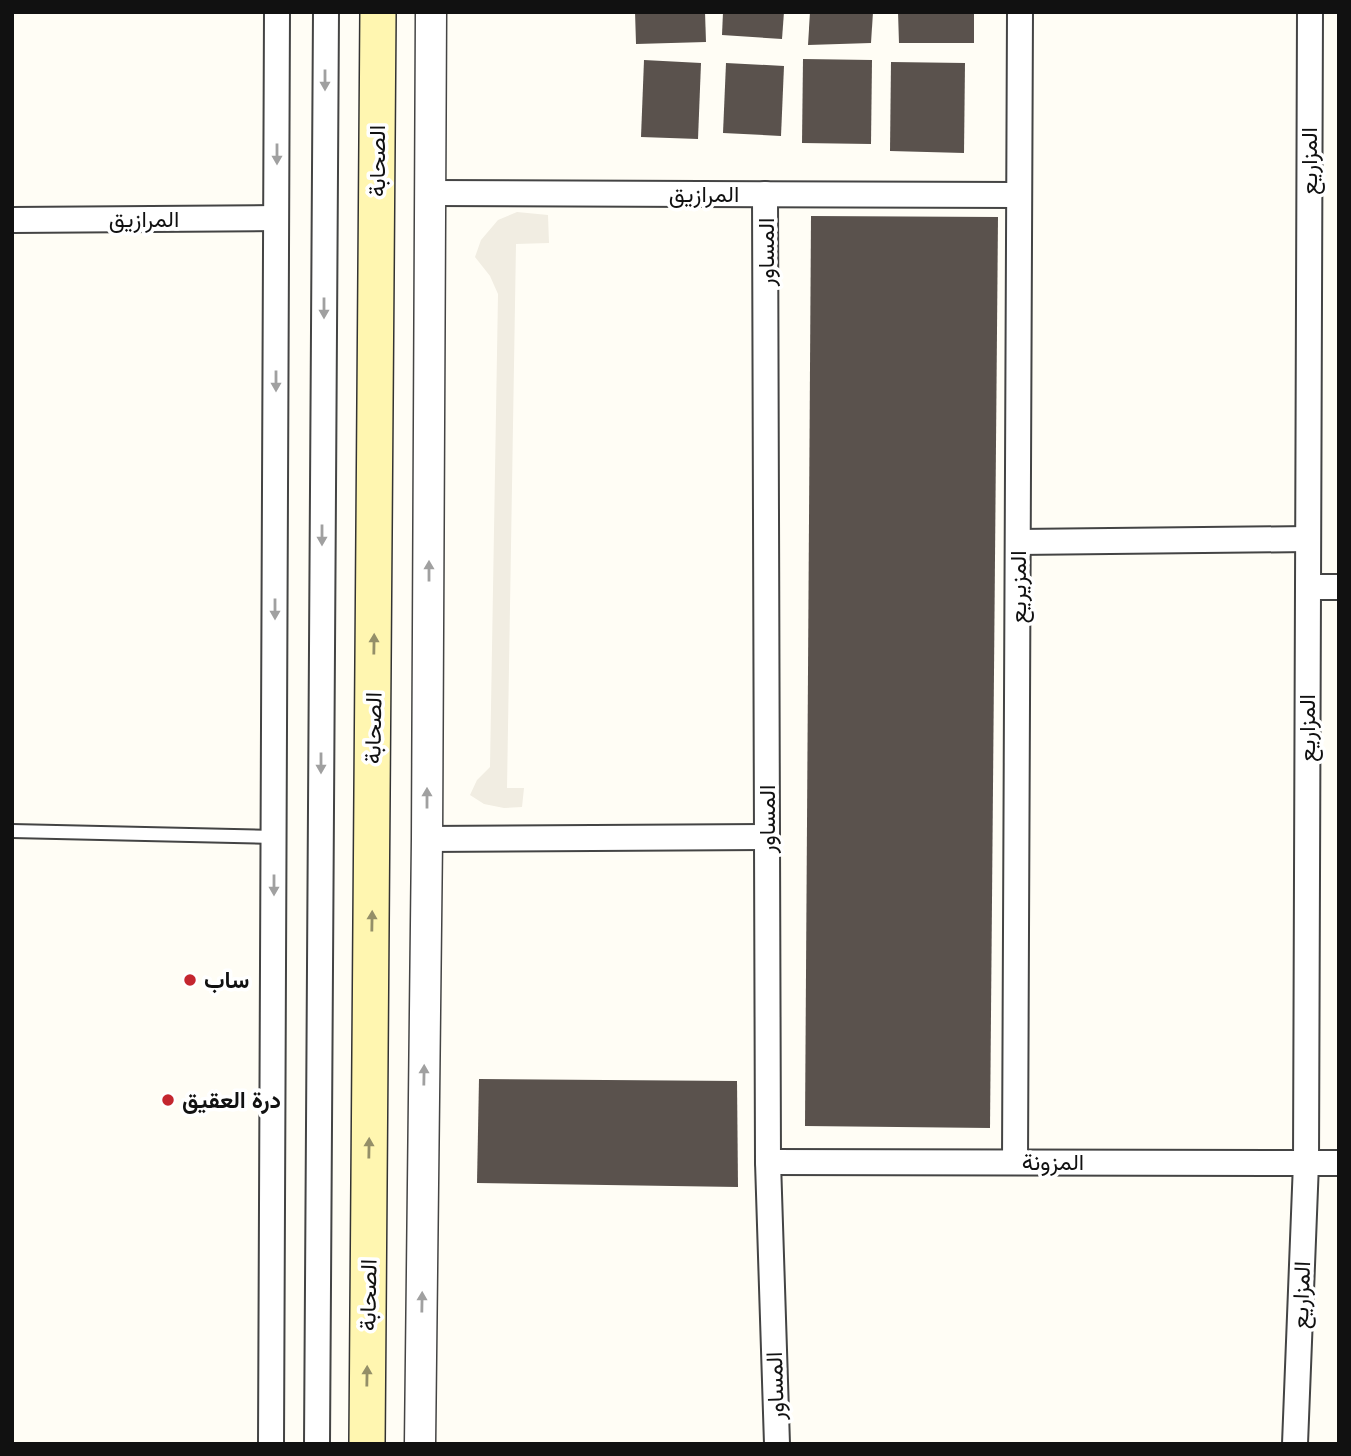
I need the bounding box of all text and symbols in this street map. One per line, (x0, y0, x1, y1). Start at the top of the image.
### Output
one-way arrow (319, 70, 331, 92)
street label: الصحابة (362, 125, 391, 197)
street label: المزاريع (1294, 127, 1325, 195)
one-way arrow (271, 143, 283, 165)
street label: المرازيق (669, 179, 739, 209)
street label: المرازيق (109, 204, 179, 234)
street label: المساور (751, 218, 781, 287)
one-way arrow (318, 297, 330, 319)
one-way arrow (270, 371, 282, 393)
one-way arrow (316, 525, 328, 547)
street label: المزيريع (1003, 550, 1034, 624)
one-way arrow (423, 559, 435, 581)
one-way arrow (269, 598, 281, 620)
one-way arrow (368, 633, 380, 655)
street label: الصحابة (357, 692, 388, 764)
street label: المزاريع (1292, 694, 1323, 762)
one-way arrow (315, 752, 327, 774)
street label: المساور (752, 785, 782, 854)
one-way arrow (422, 787, 433, 809)
one-way arrow (268, 875, 279, 897)
one-way arrow (366, 909, 377, 931)
place label: ساب (204, 965, 249, 994)
marker: ساب (182, 972, 198, 988)
one-way arrow (419, 1063, 430, 1085)
place label: درة العقيق (182, 1085, 281, 1115)
marker: درة العقيق (160, 1092, 176, 1108)
one-way arrow (364, 1137, 375, 1159)
street label: المزونة (1022, 1147, 1084, 1177)
street label: الصحابة (352, 1259, 383, 1331)
street label: المزاريع (1285, 1261, 1318, 1329)
one-way arrow (416, 1291, 428, 1313)
street label: المساور (759, 1351, 791, 1422)
one-way arrow (361, 1364, 373, 1386)

